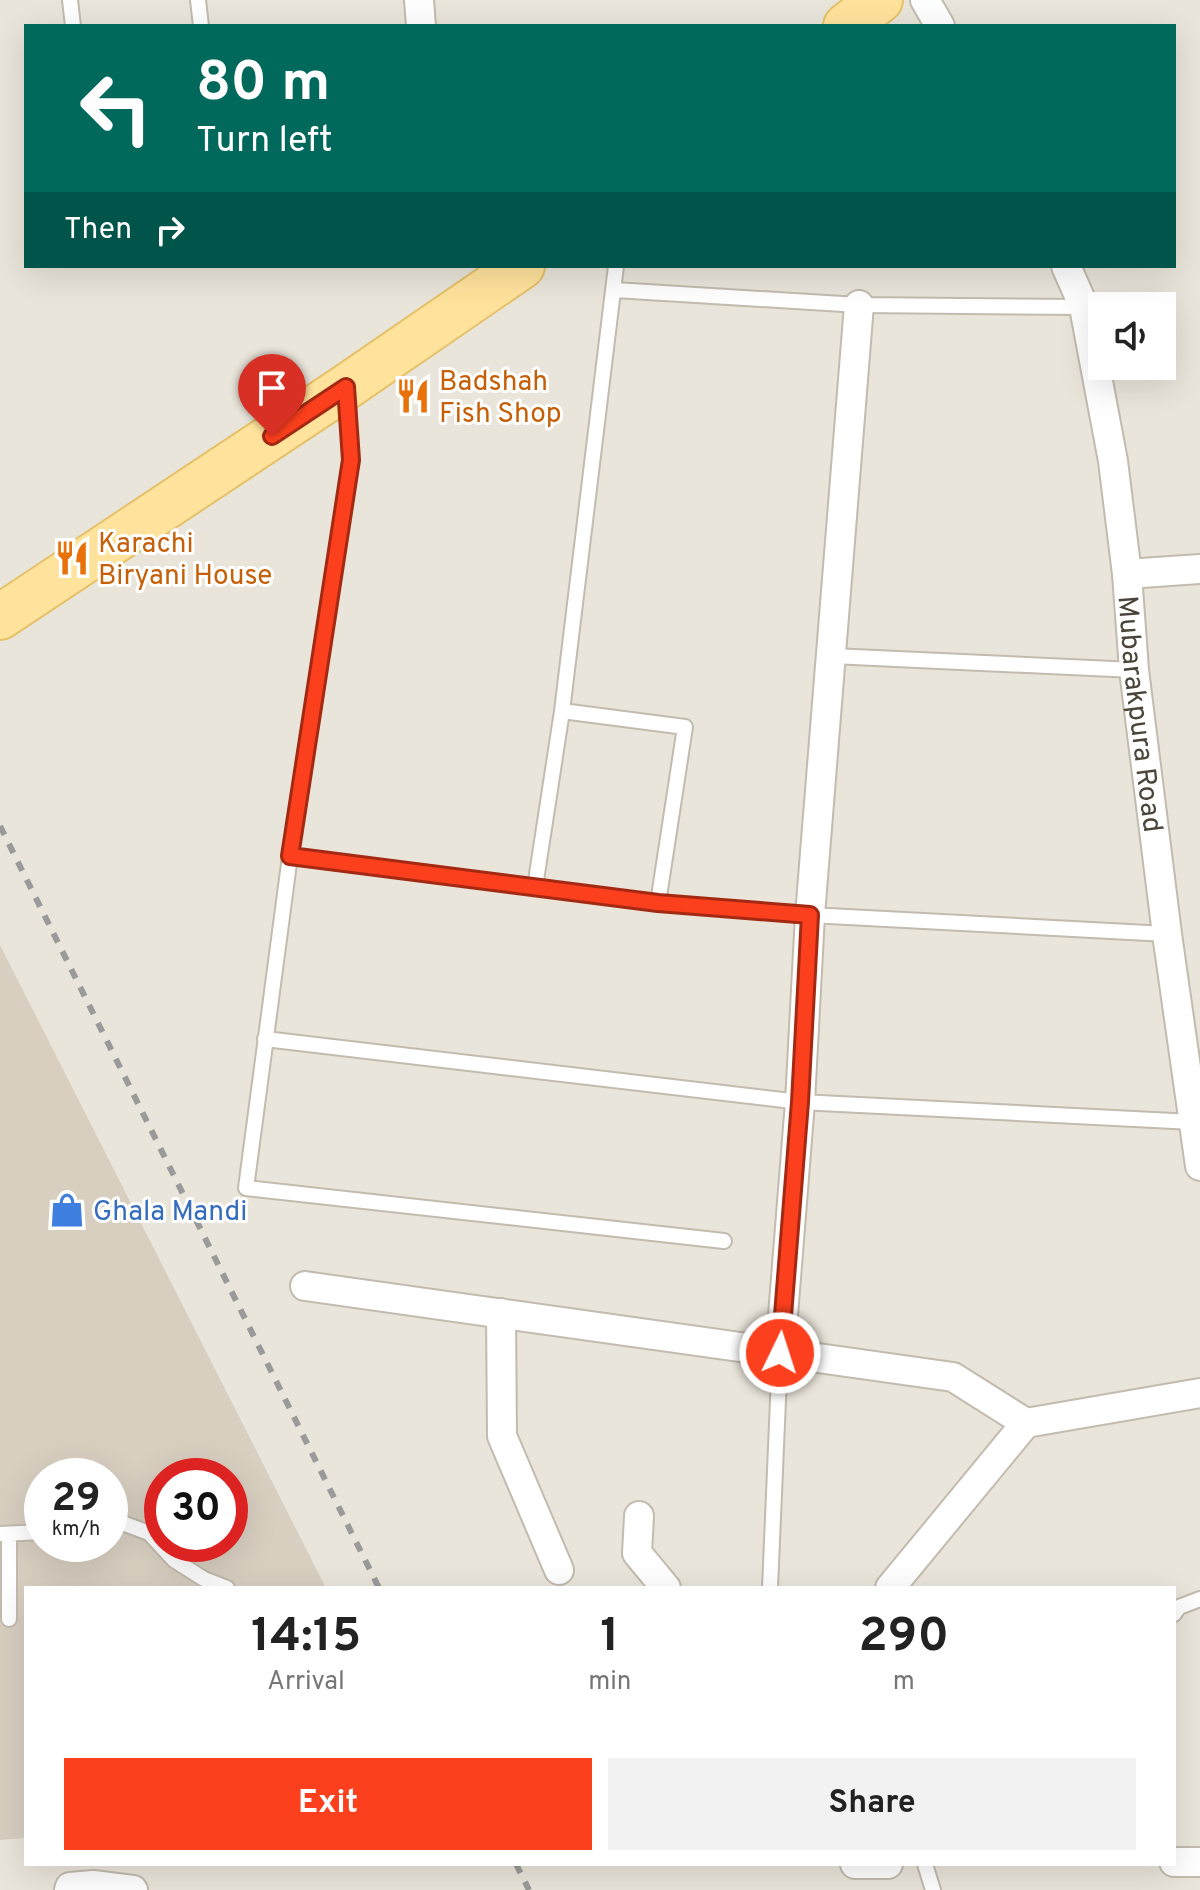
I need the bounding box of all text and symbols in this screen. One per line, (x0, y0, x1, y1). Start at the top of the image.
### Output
text: 80 m (196, 50, 330, 120)
icon: left (64, 56, 168, 160)
text: Turn left (196, 119, 333, 165)
icon: right (148, 208, 192, 252)
text: Then (64, 212, 132, 249)
map controls (1088, 292, 1176, 380)
button: sound (1088, 292, 1176, 380)
pin (238, 354, 306, 436)
place label: Badshah Fish Shop (439, 365, 562, 433)
icon: arrive (250, 366, 294, 410)
restaurant icon: Badshah Fish Shop (394, 377, 432, 415)
place label: Karachi Biryani House (98, 527, 272, 595)
restaurant icon: Karachi Biryani House (53, 539, 91, 577)
street label: Mubarakpura Road (1108, 595, 1169, 835)
shop icon: Ghala Mandi (48, 1191, 86, 1229)
place label: Ghala Mandi (93, 1195, 247, 1231)
position arrow (738, 1311, 822, 1395)
speed limit sign: 30 (144, 1458, 248, 1562)
text: 29 (51, 1475, 101, 1525)
text: km/h (52, 1517, 100, 1543)
text: 14:15 (251, 1608, 361, 1668)
text: 1 (600, 1608, 619, 1668)
text: 290 (858, 1608, 949, 1668)
text: Arrival (267, 1666, 345, 1699)
text: min (588, 1666, 631, 1699)
text: m (893, 1666, 915, 1699)
button: Exit (64, 1758, 592, 1850)
button: Share (608, 1758, 1136, 1850)

